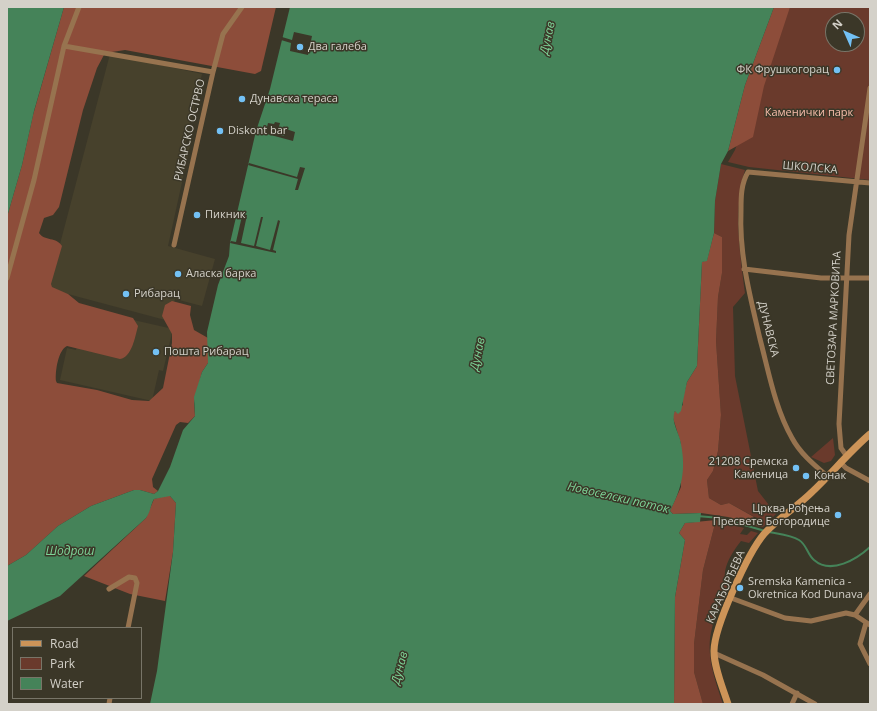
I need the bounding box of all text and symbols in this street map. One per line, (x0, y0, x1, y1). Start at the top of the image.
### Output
north arrow (825, 12, 865, 52)
text: N (828, 15, 845, 32)
water label: Дунав (537, 20, 559, 56)
place label: Два галеба (308, 40, 367, 54)
marker: Два галеба (295, 42, 305, 52)
place label: ФК Фрушкогорац (736, 63, 829, 77)
marker: ФК Фрушкогорац (832, 65, 842, 75)
street label: РИБАРСКО ОСТРВО (172, 78, 208, 182)
place label: Дунавска тераса (250, 92, 338, 106)
marker: Дунавска тераса (237, 94, 247, 104)
park label: Каменички парк (765, 106, 853, 120)
place label: Diskont bar (228, 124, 287, 138)
marker: Diskont bar (215, 126, 225, 136)
street label: ШКОЛСКА (782, 159, 838, 177)
place label: Пикник (205, 208, 245, 222)
marker: Пикник (192, 210, 202, 220)
street label: СВЕТОЗАРА МАРКОВИЋА (824, 251, 844, 385)
place label: Аласка барка (186, 267, 256, 281)
marker: Аласка барка (173, 269, 183, 279)
place label: Рибарац (134, 287, 180, 301)
marker: Рибарац (121, 289, 131, 299)
street label: ДУНАВСКА (755, 300, 781, 358)
water label: Дунав (467, 336, 489, 372)
place label: Пошта Рибарац (164, 345, 249, 359)
marker: Пошта Рибарац (151, 347, 161, 357)
place label: 21208 Сремска Каменица (709, 455, 788, 481)
marker: 21208 Сремска Каменица (791, 463, 801, 473)
place label: Конак (814, 469, 846, 483)
marker: Конак (801, 471, 811, 481)
water label: Новоселски поток (566, 479, 670, 517)
place label: Црква Рођења Пресвете Богородице (713, 502, 830, 528)
marker: Црква Рођења Пресвете Богородице (833, 510, 843, 520)
water label: Шодрош (45, 545, 95, 559)
street label: КАРАЂОРЂЕВА (704, 548, 748, 626)
place label: Sremska Kamenica - Okretnica Kod Dunava (748, 575, 863, 601)
marker: Sremska Kamenica - Okretnica Kod Dunava (735, 583, 745, 593)
legend (12, 627, 142, 699)
text: Road (50, 635, 79, 652)
water label: Дунав (389, 650, 411, 686)
text: Park (50, 655, 75, 672)
text: Water (50, 675, 84, 692)

